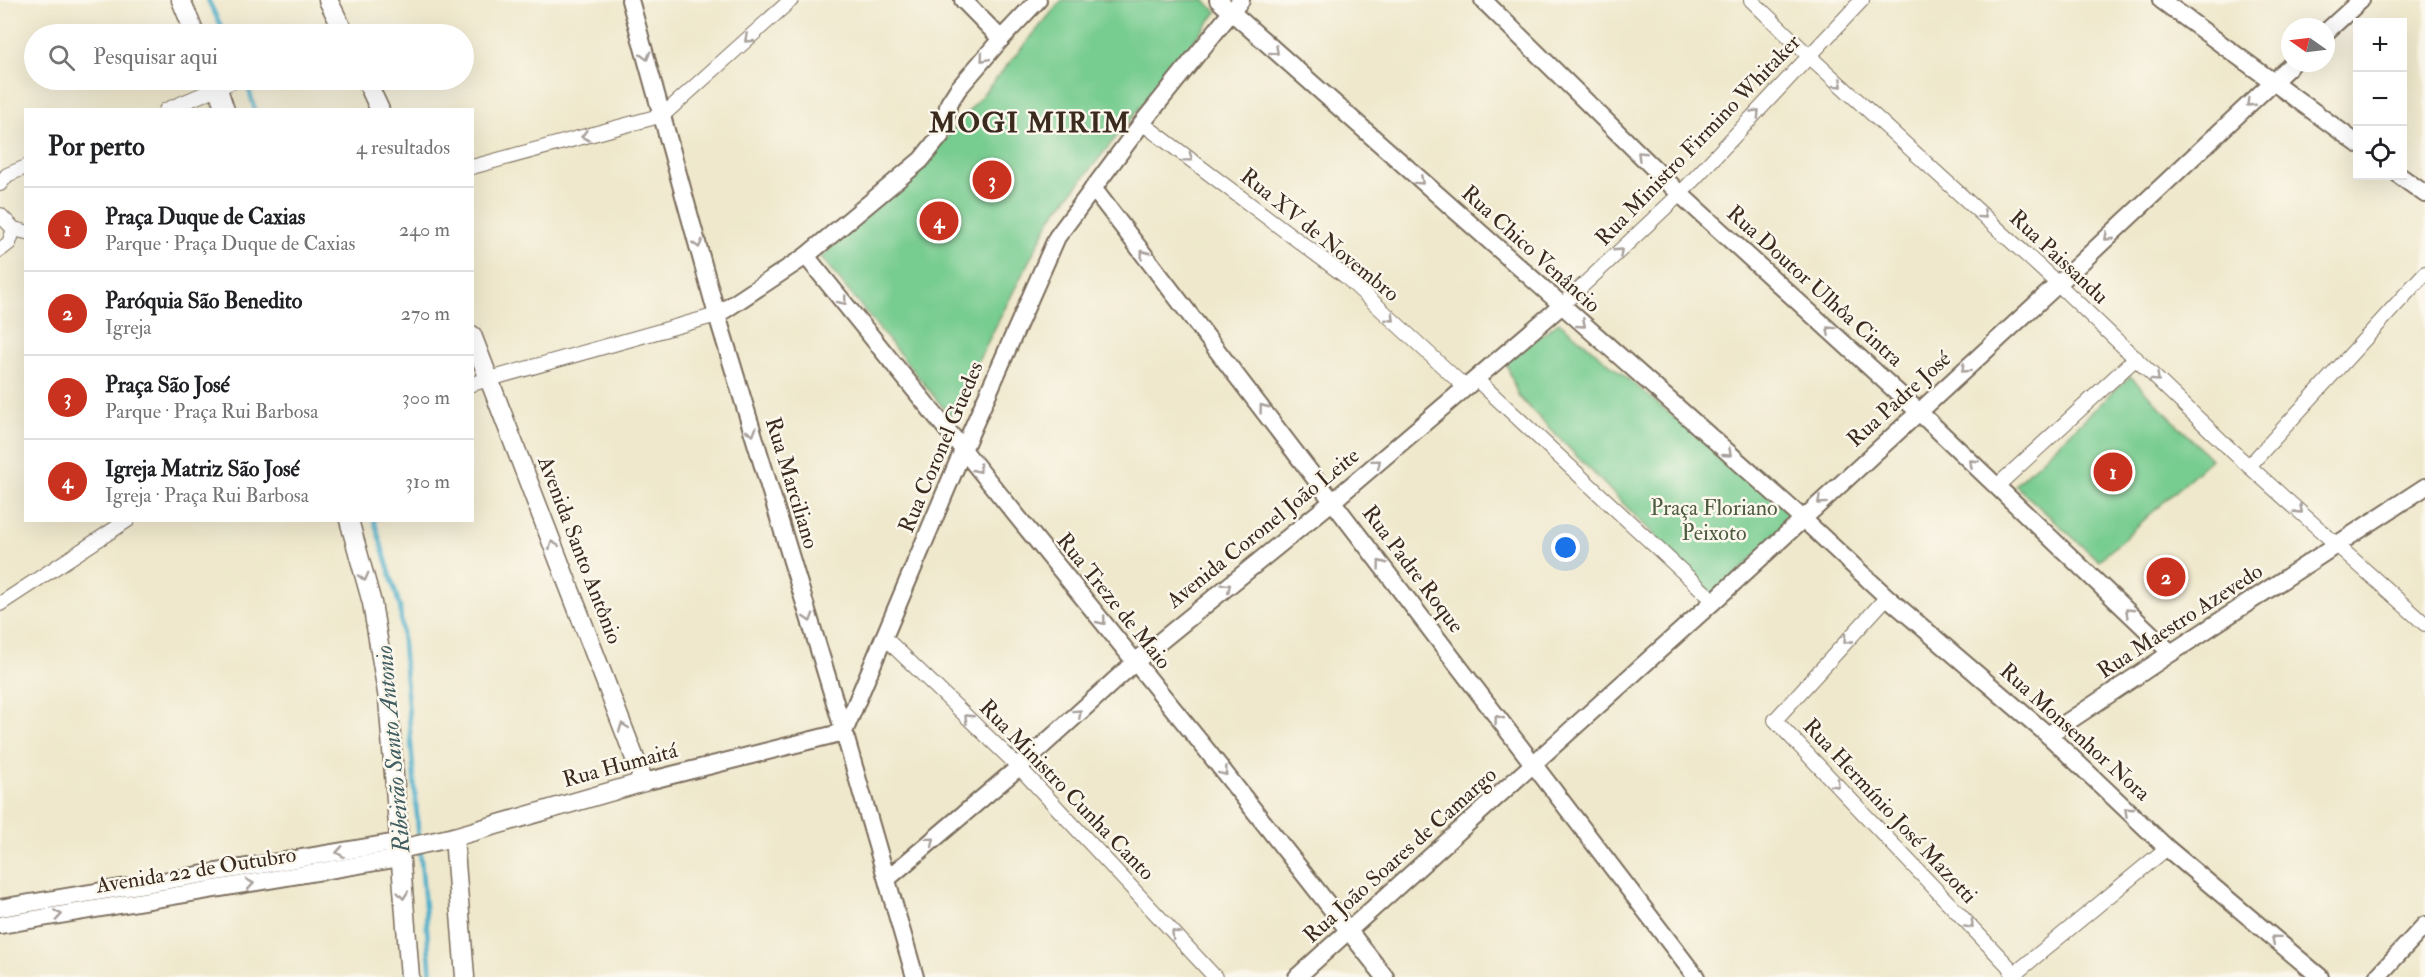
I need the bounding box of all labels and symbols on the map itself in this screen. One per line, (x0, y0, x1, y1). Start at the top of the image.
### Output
north arrow (2281, 18, 2335, 72)
street label: Rua Ministro Firmino Whitaker (1589, 28, 1807, 252)
one-way arrow (744, 32, 755, 43)
one-way arrow (1268, 44, 1279, 55)
one-way arrow (639, 50, 651, 61)
one-way arrow (981, 51, 992, 62)
one-way arrow (1833, 77, 1843, 88)
one-way arrow (2246, 96, 2257, 107)
district label: MOGI MIRIM (928, 106, 1131, 141)
one-way arrow (1749, 109, 1760, 120)
one-way arrow (580, 129, 590, 142)
one-way arrow (1182, 151, 1193, 162)
one-way arrow (1637, 151, 1648, 162)
pin: 3 (972, 158, 1012, 202)
street label: Rua XV de Novembro (1235, 162, 1405, 308)
one-way arrow (1413, 174, 1424, 185)
street label: Rua Chico Venâncio (1456, 179, 1606, 319)
pin: 4 (920, 198, 958, 244)
street label: Rua Doutor Ulhôa Cintra (1721, 199, 1910, 373)
street label: Rua Paissandu (2004, 204, 2114, 310)
one-way arrow (1977, 208, 1987, 219)
one-way arrow (2105, 230, 2115, 241)
one-way arrow (690, 239, 703, 249)
one-way arrow (1612, 248, 1623, 259)
one-way arrow (1140, 249, 1151, 260)
one-way arrow (836, 294, 847, 305)
one-way arrow (1384, 311, 1395, 322)
one-way arrow (1575, 317, 1585, 328)
one-way arrow (1826, 326, 1836, 337)
street label: Rua Padre José (1841, 344, 1957, 453)
street label: Rua Coronel Guedes (892, 357, 990, 537)
one-way arrow (1961, 362, 1972, 373)
one-way arrow (2149, 370, 2160, 381)
one-way arrow (1259, 404, 1270, 415)
street label: Rua Marciliano (759, 414, 825, 552)
one-way arrow (745, 426, 757, 437)
street label: Avenida Coronel João Leite (1160, 442, 1365, 615)
one-way arrow (1721, 446, 1732, 457)
pin: 1 (2094, 450, 2132, 494)
street label: Avenida Santo Antônio (531, 451, 629, 648)
one-way arrow (1370, 459, 1381, 470)
one-way arrow (1969, 459, 1979, 470)
one-way arrow (971, 463, 982, 474)
park label: Praça Floriano Peixoto (1650, 494, 1778, 547)
one-way arrow (1817, 494, 1828, 505)
street label: Rua Padre Roque (1356, 500, 1470, 638)
one-way arrow (2292, 503, 2303, 514)
street label: Rua Treze de Maio (1050, 527, 1178, 675)
your location (1551, 533, 1580, 562)
one-way arrow (548, 540, 560, 551)
pin: 2 (2146, 554, 2186, 600)
street label: Rua Maestro Azevedo (2092, 557, 2268, 685)
one-way arrow (1377, 559, 1388, 570)
one-way arrow (357, 571, 369, 582)
one-way arrow (1220, 583, 1231, 594)
one-way arrow (2125, 608, 2136, 619)
one-way arrow (802, 612, 814, 623)
one-way arrow (1094, 614, 1105, 625)
one-way arrow (1843, 634, 1854, 644)
water label: Ribeirão Santo Antonio (368, 644, 418, 855)
street label: Rua Monsenhor Nora (1994, 657, 2157, 808)
street label: Rua Ministro Cunha Canto (973, 694, 1161, 886)
one-way arrow (1071, 709, 1082, 720)
street label: Rua Hermínio José Mazotti (1797, 713, 1983, 910)
one-way arrow (964, 714, 975, 725)
one-way arrow (1495, 715, 1506, 726)
one-way arrow (617, 722, 630, 733)
street label: Rua Humaitá (559, 736, 681, 794)
street label: Rua João Soares de Camargo (1297, 761, 1503, 949)
one-way arrow (1216, 766, 1227, 777)
one-way arrow (1828, 776, 1839, 787)
one-way arrow (2125, 807, 2135, 818)
one-way arrow (924, 837, 935, 848)
street label: Avenida 22 de Outubro (93, 840, 298, 900)
one-way arrow (336, 845, 345, 857)
one-way arrow (246, 879, 255, 891)
one-way arrow (396, 890, 409, 899)
one-way arrow (53, 910, 62, 922)
one-way arrow (1962, 918, 1973, 929)
one-way arrow (1171, 931, 1182, 941)
one-way arrow (2271, 935, 2282, 946)

